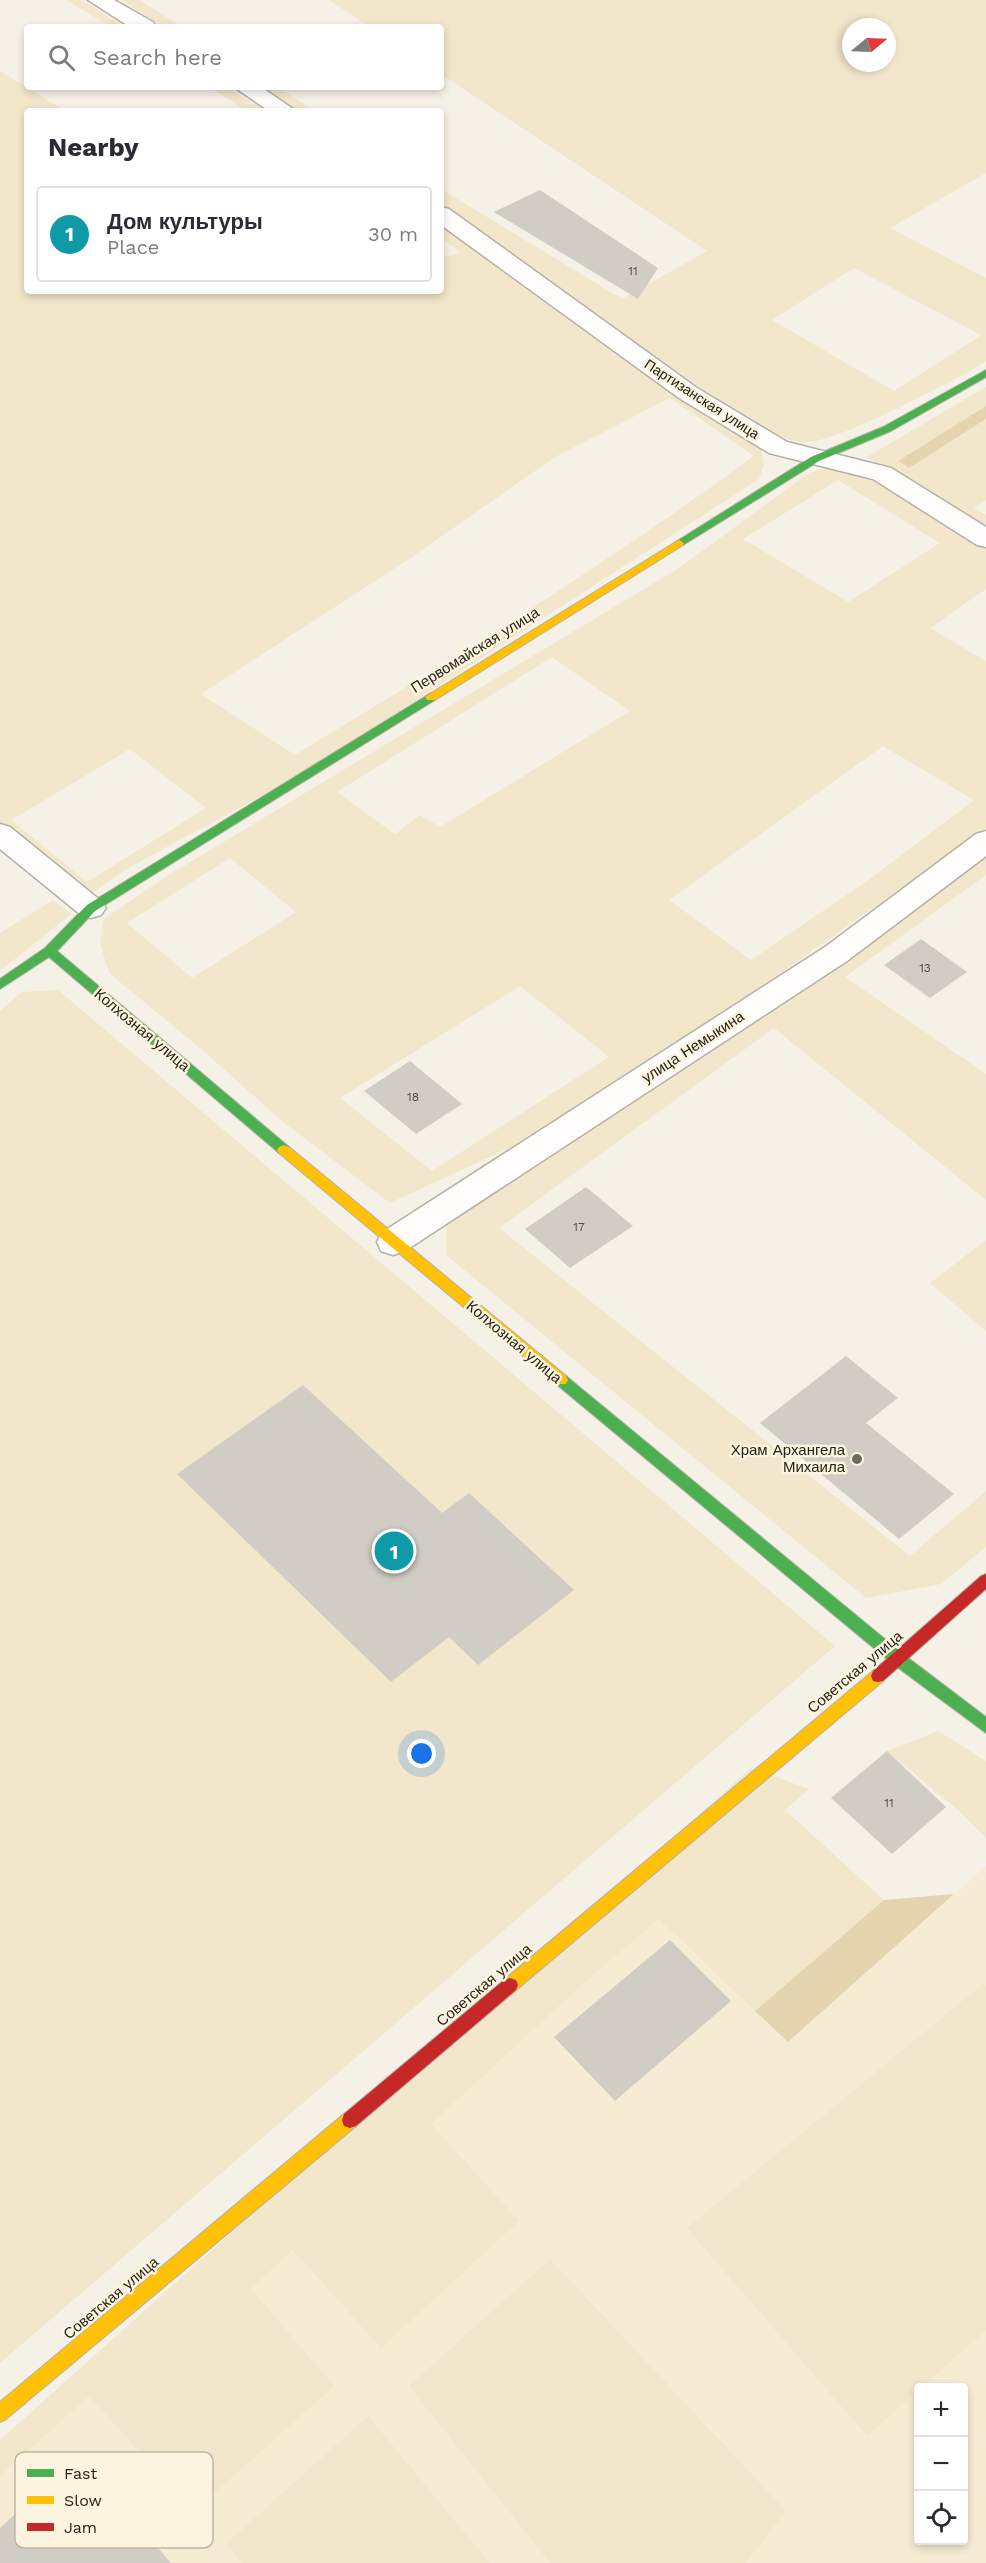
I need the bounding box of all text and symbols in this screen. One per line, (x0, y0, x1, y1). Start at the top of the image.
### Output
north arrow (842, 18, 896, 72)
search box (24, 24, 444, 90)
icon: search (45, 41, 78, 74)
text: Search here (93, 45, 222, 70)
text: Nearby (48, 132, 139, 162)
text: Дом культуры (107, 209, 263, 234)
text: 1 (65, 222, 74, 246)
text: 30 m (368, 222, 418, 246)
text: Place (107, 235, 159, 259)
house number: 11 (628, 264, 638, 278)
street label: Партизанская улица (642, 356, 763, 442)
street label: Первомайская улица (408, 603, 543, 697)
house number: 13 (919, 961, 931, 975)
street label: Колхозная улица (91, 985, 194, 1076)
street label: улица Немыкина (639, 1007, 748, 1087)
house number: 18 (407, 1090, 419, 1104)
house number: 17 (573, 1220, 585, 1234)
street label: Колхозная улица (463, 1297, 566, 1388)
place label: Храм Архангела Михаила (731, 1441, 846, 1476)
marker: Храм Архангела Михаила (850, 1452, 864, 1466)
pin: 1 (374, 1528, 414, 1574)
street label: Советская улица (804, 1627, 907, 1717)
your location (407, 1739, 436, 1768)
house number: 11 (884, 1796, 894, 1810)
street label: Советская улица (433, 1940, 536, 2030)
street label: Советская улица (60, 2253, 163, 2343)
map controls (914, 2383, 968, 2545)
button: + (914, 2383, 968, 2437)
button: − (914, 2437, 968, 2491)
legend (15, 2452, 213, 2548)
text: Fast (64, 2464, 97, 2483)
text: Slow (64, 2491, 102, 2510)
button: locate (914, 2491, 968, 2545)
text: Jam (64, 2518, 97, 2537)

